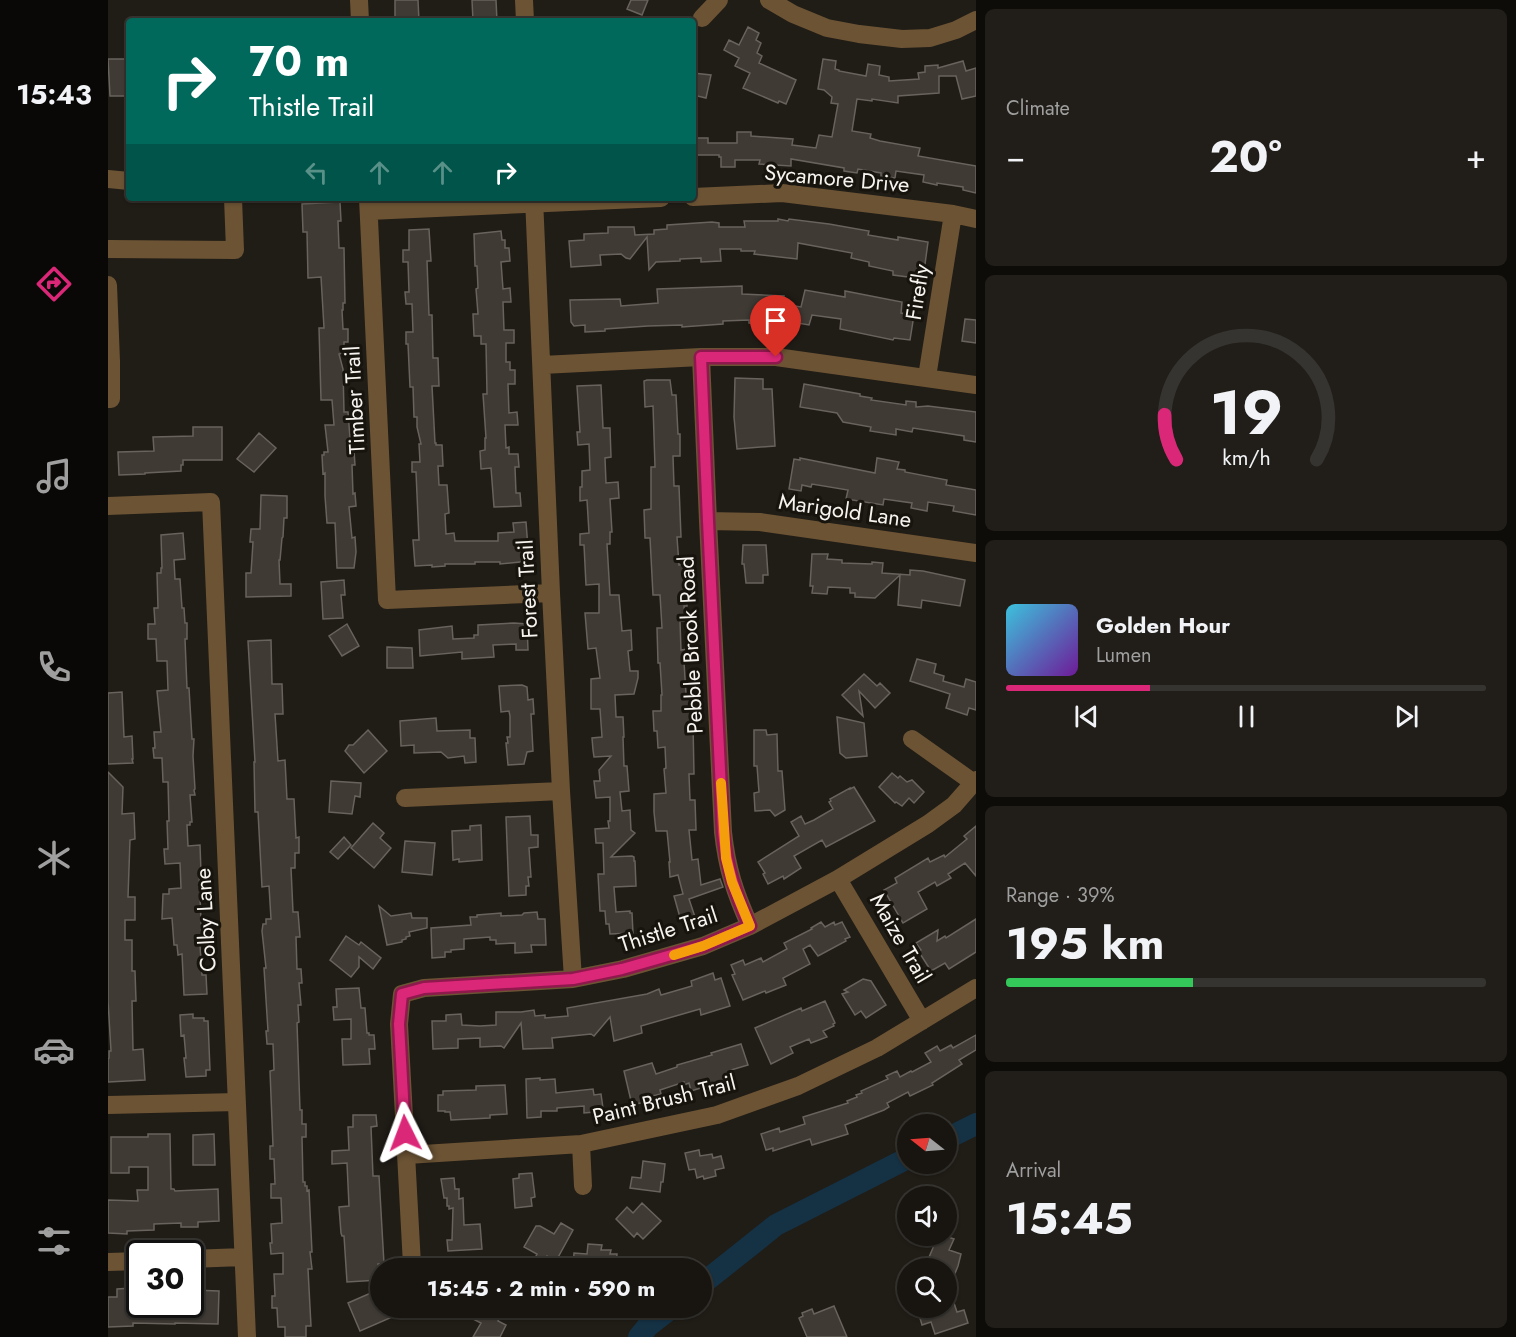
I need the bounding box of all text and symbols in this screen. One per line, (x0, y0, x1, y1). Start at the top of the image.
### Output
text: 70 m (249, 31, 349, 92)
icon: right (150, 42, 228, 120)
text: 15:43 (16, 75, 92, 114)
text: Thistle Trail (249, 87, 374, 126)
text: Climate (1006, 94, 1070, 123)
text: 20° (1209, 124, 1282, 189)
text: − (1006, 133, 1025, 180)
text: + (1466, 133, 1486, 180)
icon: left (300, 156, 333, 189)
icon: ahead (363, 156, 396, 189)
icon: ahead (426, 156, 459, 189)
icon: right (489, 156, 522, 189)
street label: Sycamore Drive (763, 156, 911, 200)
street label: Firefly (897, 261, 937, 322)
icon: directions (33, 263, 75, 305)
pin (750, 295, 801, 357)
icon: arrive (759, 304, 792, 337)
street label: Timber Trail (335, 345, 373, 455)
text: 19 (1209, 367, 1283, 457)
text: km/h (1222, 442, 1270, 473)
icon: music (33, 455, 75, 497)
street label: Marigold Lane (777, 485, 913, 535)
street label: Forest Trail (508, 539, 546, 639)
street label: Pebble Brook Road (669, 555, 711, 735)
text: Golden Hour (1096, 609, 1230, 641)
text: Lumen (1096, 641, 1152, 670)
icon: phone (33, 646, 75, 688)
icon: previous (1070, 700, 1103, 733)
icon: pause (1230, 700, 1263, 733)
icon: next (1390, 700, 1423, 733)
icon: climate (33, 837, 75, 879)
street label: Colby Lane (186, 867, 224, 973)
text: Range · 39% (1006, 881, 1114, 910)
street label: Maize Trail (862, 887, 940, 989)
street label: Thistle Trail (615, 898, 721, 960)
text: 195 km (1006, 911, 1164, 976)
icon: car (33, 1029, 75, 1071)
street label: Paint Brush Trail (589, 1066, 739, 1132)
position arrow (373, 1101, 437, 1165)
north arrow (897, 1114, 957, 1174)
map controls (897, 1114, 957, 1318)
text: Arrival (1006, 1156, 1061, 1185)
button: sound (897, 1186, 957, 1246)
text: 15:45 (1006, 1186, 1133, 1251)
icon: filters (33, 1220, 75, 1262)
speed limit sign: 30 (126, 1240, 204, 1318)
button: search (897, 1258, 957, 1318)
text: 15:45 · 2 min · 590 m (427, 1272, 655, 1304)

